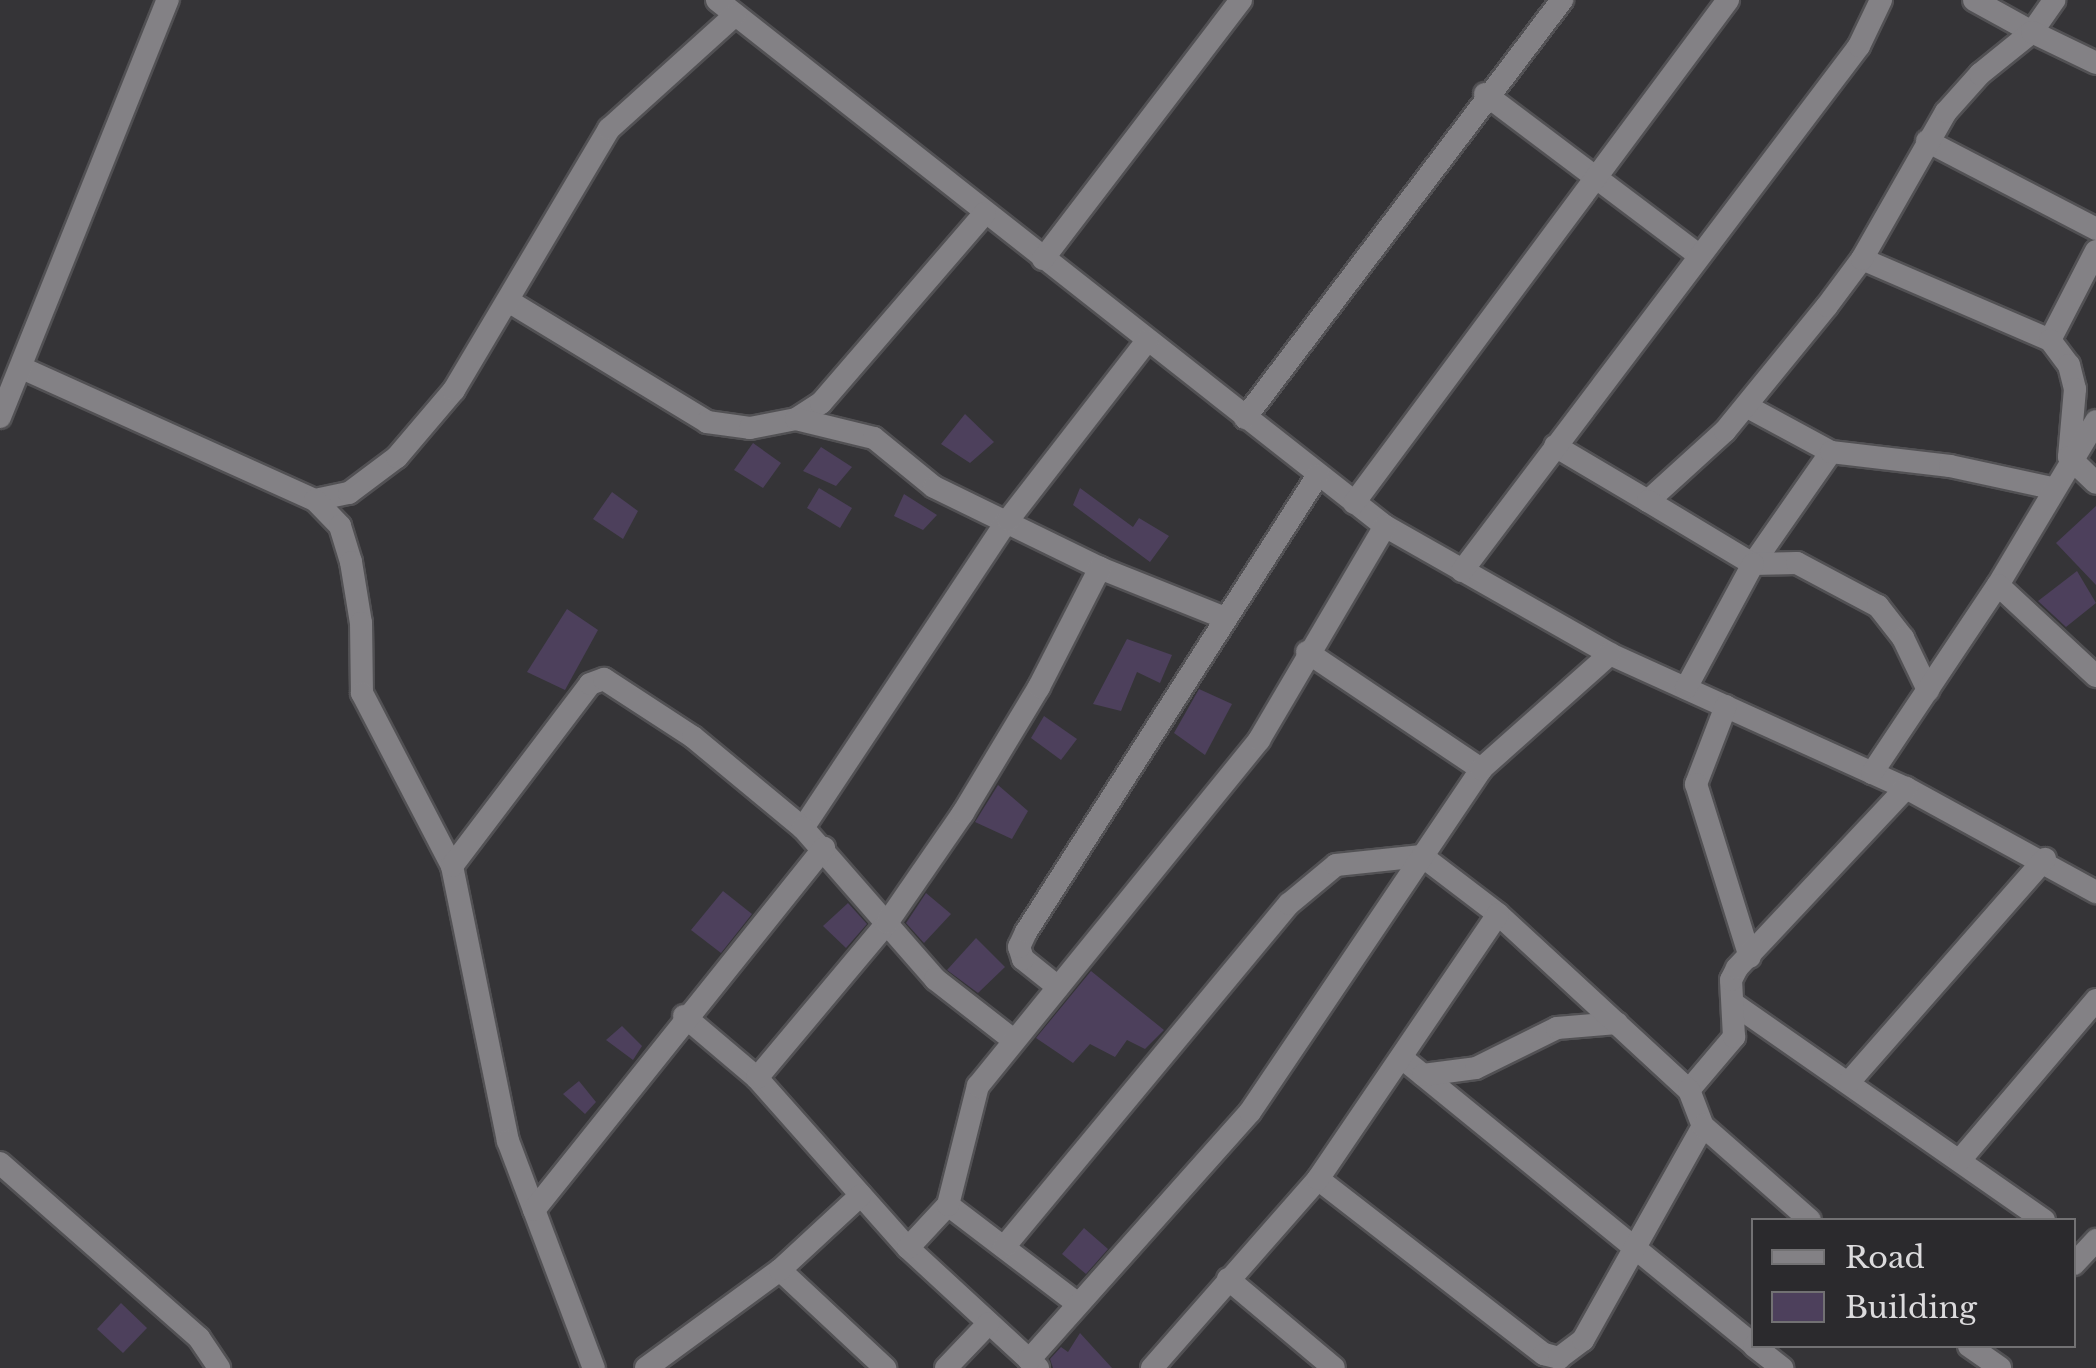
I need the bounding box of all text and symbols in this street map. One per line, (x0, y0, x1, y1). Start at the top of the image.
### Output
legend (1751, 1218, 2076, 1348)
text: Road (1845, 1239, 1925, 1276)
text: Building (1845, 1289, 1977, 1326)

